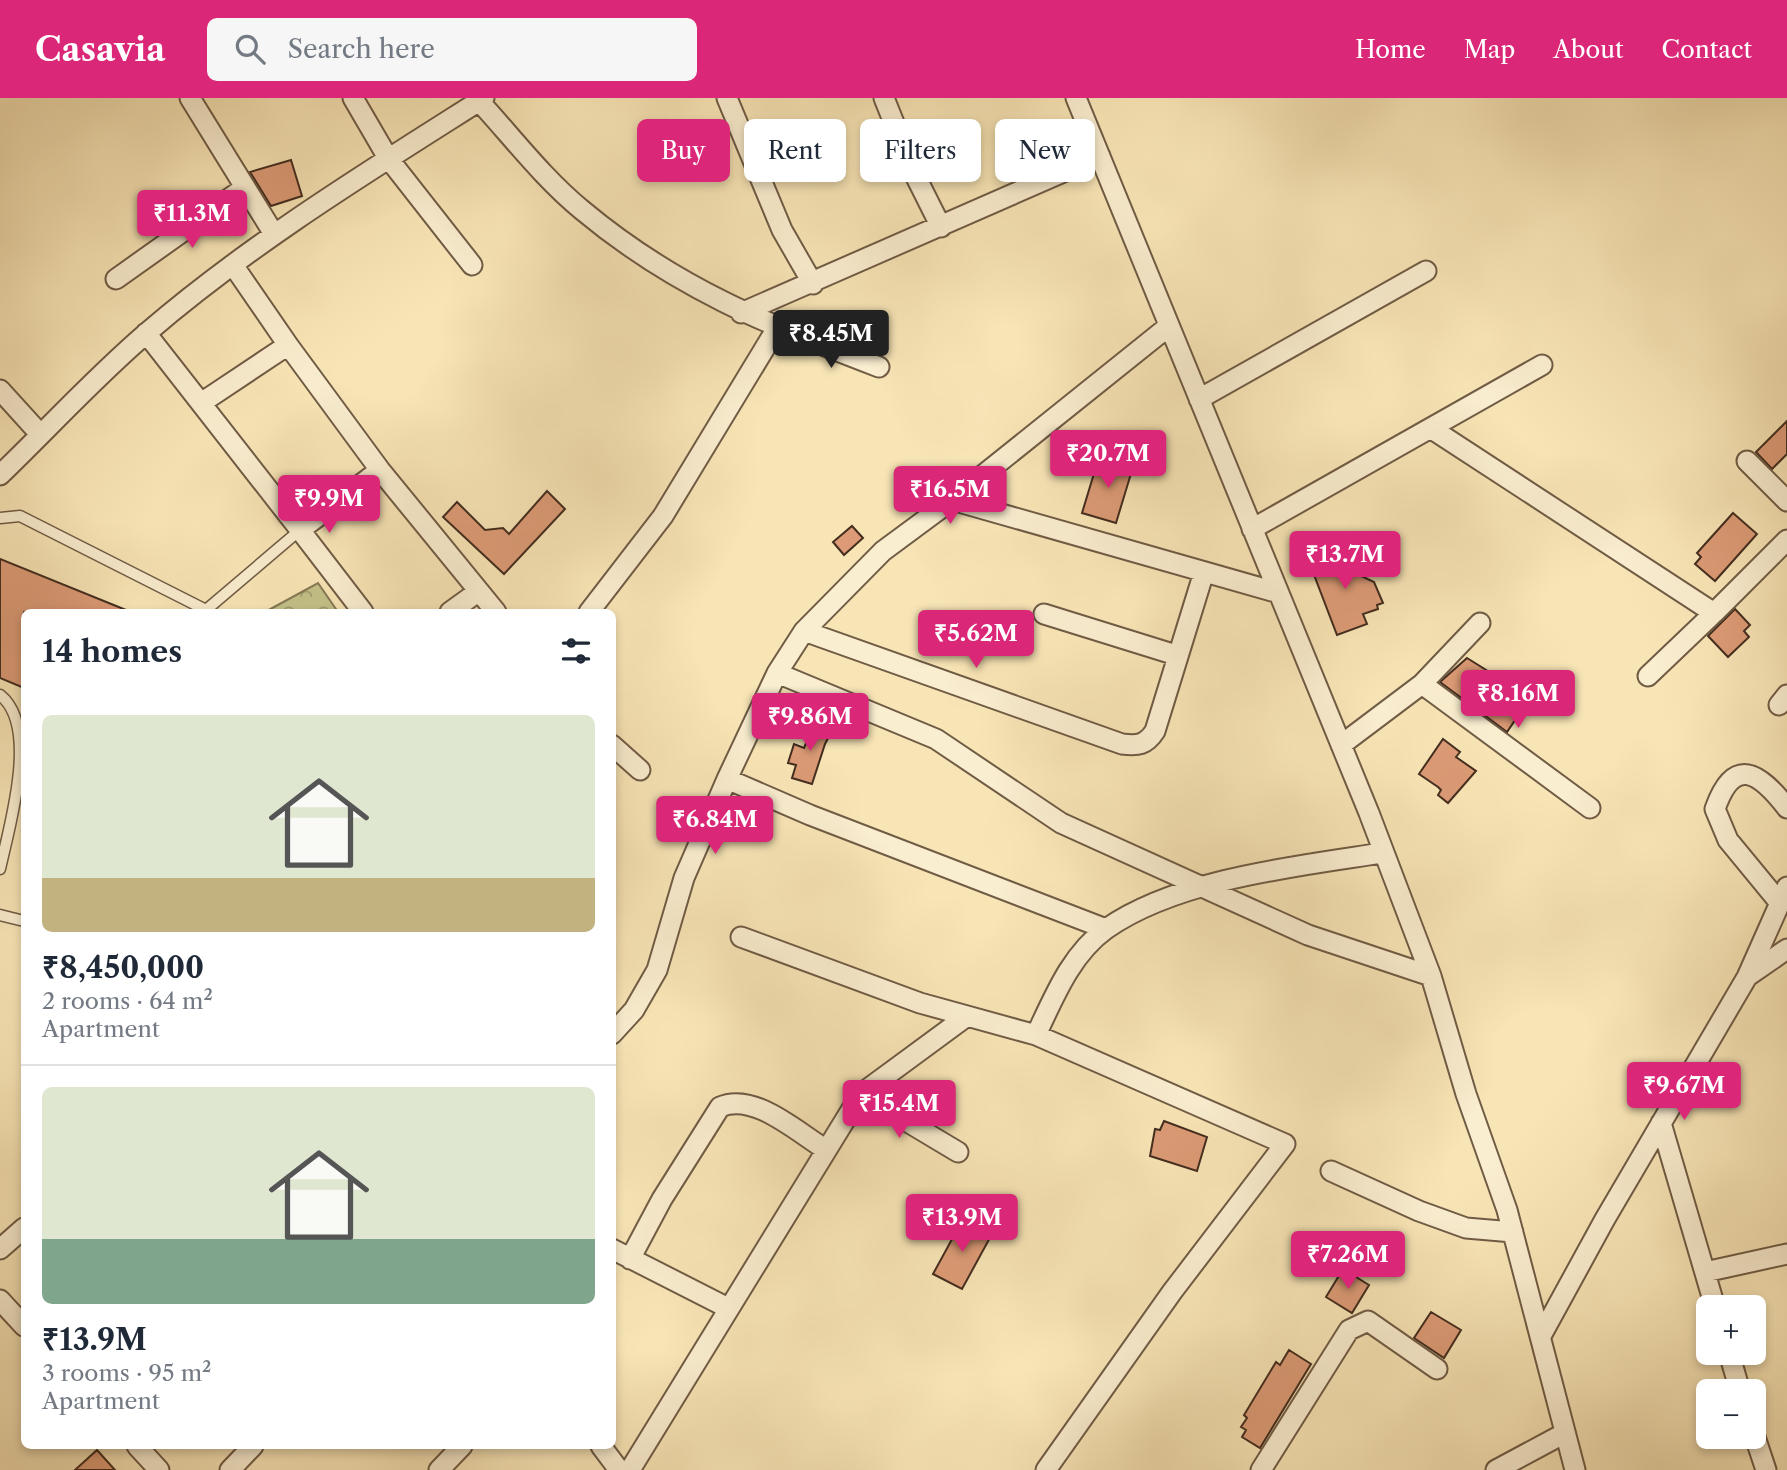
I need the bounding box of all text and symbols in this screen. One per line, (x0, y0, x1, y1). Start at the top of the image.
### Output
search box (207, 18, 697, 81)
text: Casavia (35, 29, 165, 70)
icon: search (231, 30, 269, 68)
text: Search here (287, 33, 435, 65)
text: Home (1355, 35, 1426, 64)
text: Map (1464, 35, 1515, 64)
text: About (1553, 35, 1624, 64)
text: Contact (1662, 35, 1752, 64)
chip: Buy (637, 119, 730, 182)
chip: Rent (744, 119, 846, 182)
chip: Filters (860, 119, 981, 182)
chip: New (995, 119, 1095, 182)
pin: ₹11.3M (135, 190, 249, 250)
text: ₹11.3M (153, 199, 231, 227)
pin: ₹8.45M (774, 310, 888, 370)
text: ₹8.45M (789, 319, 873, 347)
pin: ₹20.7M (1051, 430, 1165, 490)
text: ₹20.7M (1066, 439, 1150, 467)
pin: ₹16.5M (893, 466, 1007, 526)
text: ₹16.5M (910, 475, 990, 503)
pin: ₹9.9M (280, 476, 378, 535)
text: ₹9.9M (294, 484, 364, 512)
pin: ₹13.7M (1288, 532, 1402, 591)
text: ₹13.7M (1305, 540, 1385, 568)
pin: ₹5.62M (919, 610, 1033, 670)
text: ₹5.62M (934, 619, 1018, 647)
icon: filters (557, 632, 595, 670)
text: 14 homes (42, 633, 182, 670)
pin: ₹8.16M (1461, 670, 1575, 730)
text: ₹8.16M (1477, 679, 1559, 707)
pin: ₹9.86M (753, 694, 867, 753)
text: ₹9.86M (768, 702, 852, 730)
icon: home (256, 760, 382, 886)
pin: ₹6.84M (658, 796, 772, 856)
text: ₹6.84M (672, 805, 758, 833)
text: ₹8,450,000 (42, 949, 204, 986)
text: 2 rooms · 64 m² (42, 987, 213, 1015)
text: Apartment (42, 1015, 160, 1043)
pin: ₹9.67M (1627, 1062, 1741, 1122)
text: ₹9.67M (1643, 1071, 1725, 1099)
pin: ₹15.4M (842, 1080, 956, 1140)
text: ₹15.4M (859, 1089, 939, 1117)
icon: home (256, 1132, 382, 1258)
pin: ₹13.9M (905, 1194, 1019, 1254)
text: ₹13.9M (922, 1203, 1002, 1231)
pin: ₹7.26M (1291, 1232, 1405, 1291)
text: ₹7.26M (1307, 1240, 1389, 1268)
map controls (1696, 1295, 1766, 1449)
button: + (1696, 1295, 1766, 1365)
text: ₹13.9M (42, 1321, 147, 1358)
text: 3 rooms · 95 m² (42, 1359, 211, 1387)
button: − (1696, 1379, 1766, 1449)
text: Apartment (42, 1387, 160, 1415)

